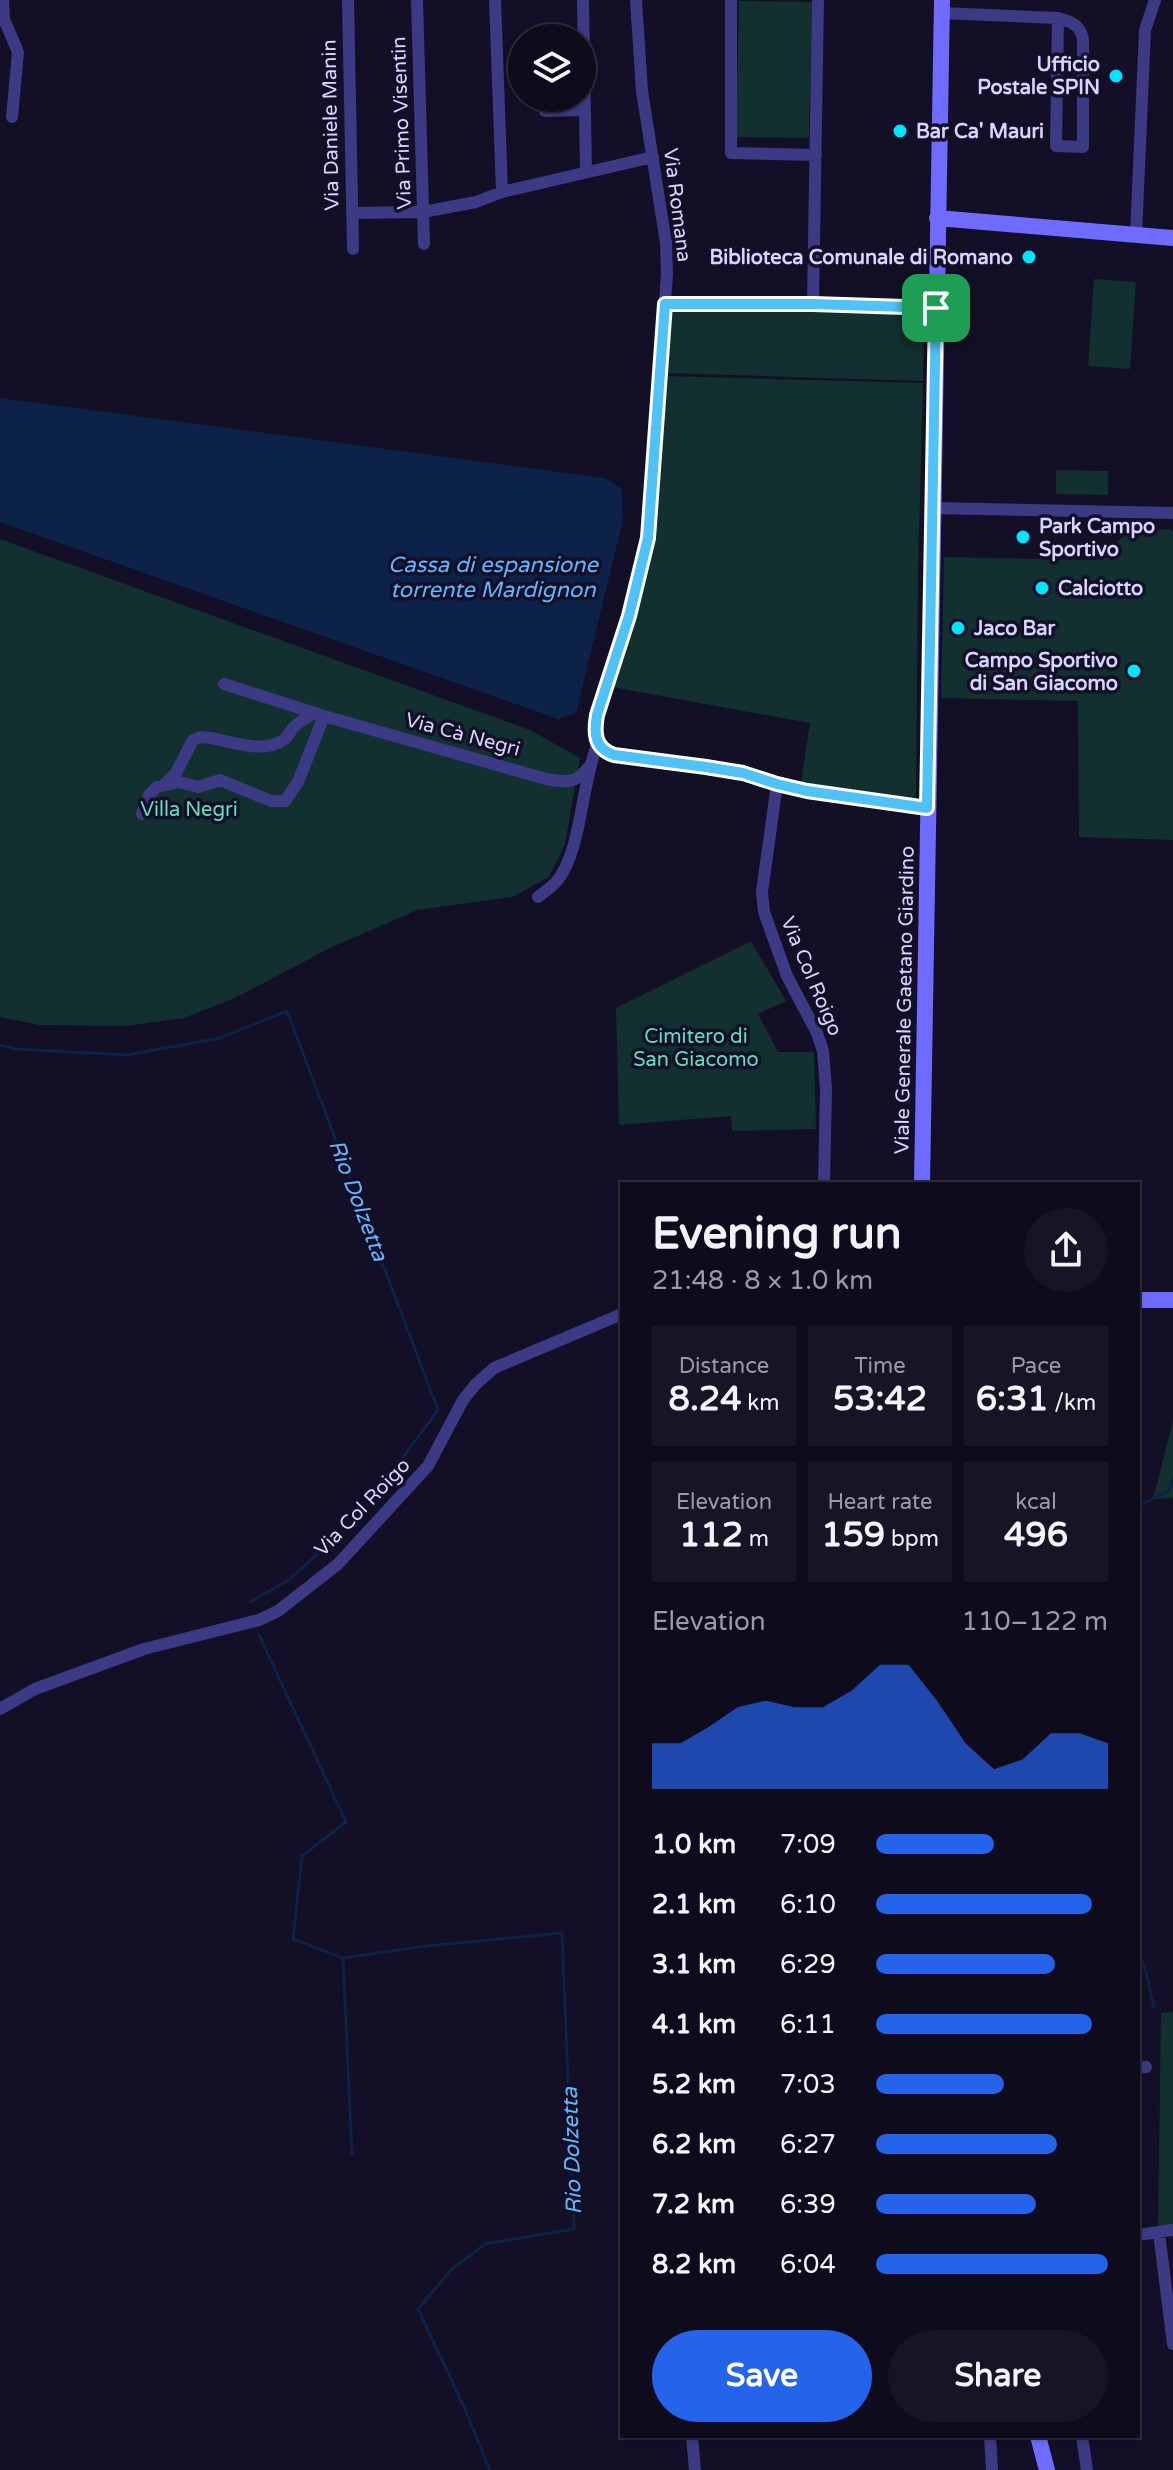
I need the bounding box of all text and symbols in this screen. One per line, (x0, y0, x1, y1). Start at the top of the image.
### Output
map controls (508, 24, 596, 112)
button: layers (508, 24, 596, 112)
street label: Via Primo Visentin (387, 36, 417, 210)
street label: Via Daniele Manin (318, 39, 344, 211)
place label: Ufficio Postale SPIN (977, 53, 1100, 100)
marker: Ufficio Postale SPIN (1107, 67, 1125, 85)
place label: Bar Ca' Mauri (916, 120, 1044, 144)
marker: Bar Ca' Mauri (891, 122, 909, 140)
street label: Via Romana (658, 147, 696, 263)
place label: Biblioteca Comunale di Romano (709, 246, 1013, 270)
marker: Biblioteca Comunale di Romano (1020, 248, 1038, 266)
pin (902, 274, 970, 342)
icon: arrive (914, 286, 958, 330)
place label: Park Campo Sportivo (1039, 515, 1155, 562)
marker: Park Campo Sportivo (1014, 528, 1032, 546)
water label: Cassa di espansione torrente Mardignon (388, 552, 599, 603)
place label: Calciotto (1058, 577, 1143, 601)
marker: Calciotto (1033, 579, 1051, 597)
place label: Jaco Bar (973, 617, 1056, 641)
marker: Jaco Bar (949, 619, 967, 637)
place label: Campo Sportivo di San Giacomo (965, 649, 1118, 696)
marker: Campo Sportivo di San Giacomo (1125, 662, 1143, 680)
street label: Via Cà Negri (403, 708, 523, 762)
park label: Villa Negri (140, 798, 238, 822)
street label: Viale Generale Gaetano Giardino (890, 846, 920, 1154)
street label: Via Col Roigo (775, 913, 847, 1040)
park label: Cimitero di San Giacomo (633, 1025, 759, 1072)
water label: Rio Dolzetta (323, 1136, 393, 1265)
text: Evening run (652, 1208, 901, 1261)
button: share (1024, 1208, 1108, 1292)
text: 21:48 · 8 × 1.0 km (652, 1265, 873, 1296)
text: Distance (679, 1353, 769, 1379)
text: Time (854, 1353, 906, 1379)
text: Pace (1011, 1353, 1061, 1379)
text: 8.24 (669, 1379, 742, 1420)
text: 53:42 (833, 1379, 927, 1420)
text: 6:31 (976, 1379, 1049, 1420)
text: km (742, 1390, 779, 1416)
text: /km (1049, 1390, 1096, 1416)
street label: Via Col Roigo (310, 1454, 416, 1562)
text: Elevation (676, 1489, 772, 1515)
text: Heart rate (828, 1489, 932, 1515)
text: kcal (1015, 1489, 1057, 1515)
text: 112 (679, 1515, 743, 1556)
text: 159 (821, 1515, 885, 1556)
text: 496 (1004, 1515, 1068, 1556)
text: m (743, 1526, 769, 1552)
text: bpm (885, 1526, 939, 1552)
text: Elevation (652, 1606, 766, 1637)
text: 110–122 m (962, 1606, 1108, 1637)
text: 1.0 km (652, 1829, 736, 1860)
text: 7:09 (780, 1829, 836, 1860)
text: 2.1 km (652, 1889, 736, 1920)
text: 6:10 (780, 1889, 836, 1920)
text: 3.1 km (652, 1949, 736, 1980)
text: 6:29 (780, 1949, 836, 1980)
text: 4.1 km (652, 2009, 736, 2040)
text: 6:11 (780, 2009, 836, 2040)
text: 5.2 km (652, 2069, 736, 2100)
text: 7:03 (780, 2069, 836, 2100)
water label: Rio Dolzetta (557, 2086, 587, 2215)
text: 6.2 km (652, 2129, 736, 2160)
text: 6:27 (780, 2129, 836, 2160)
text: 7.2 km (652, 2189, 735, 2220)
text: 6:39 (780, 2189, 836, 2220)
text: 8.2 km (652, 2249, 736, 2280)
text: 6:04 (780, 2249, 836, 2280)
button: Save (652, 2330, 872, 2422)
button: Share (888, 2330, 1108, 2422)

